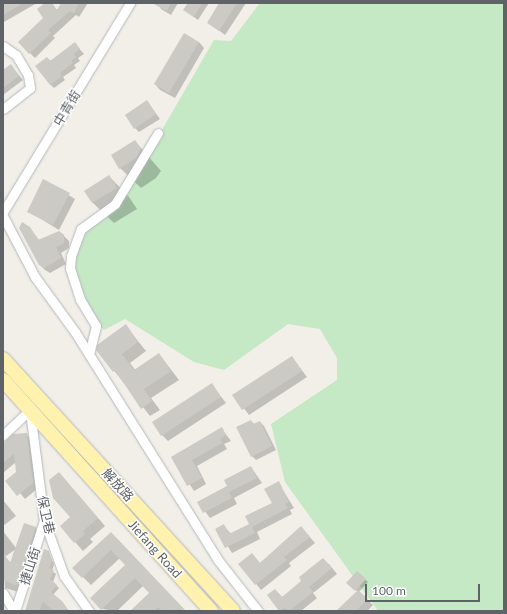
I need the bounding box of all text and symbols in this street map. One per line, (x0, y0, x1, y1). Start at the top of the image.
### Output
street label: 中青街 (50, 87, 84, 129)
street label: 解放路 (99, 465, 137, 505)
street label: 保卫巷 (34, 494, 58, 536)
street label: Jiefang Road (125, 517, 185, 581)
street label: 捷山街 (17, 545, 43, 587)
scale bar (367, 576, 482, 602)
text: 100 m (372, 583, 406, 598)

